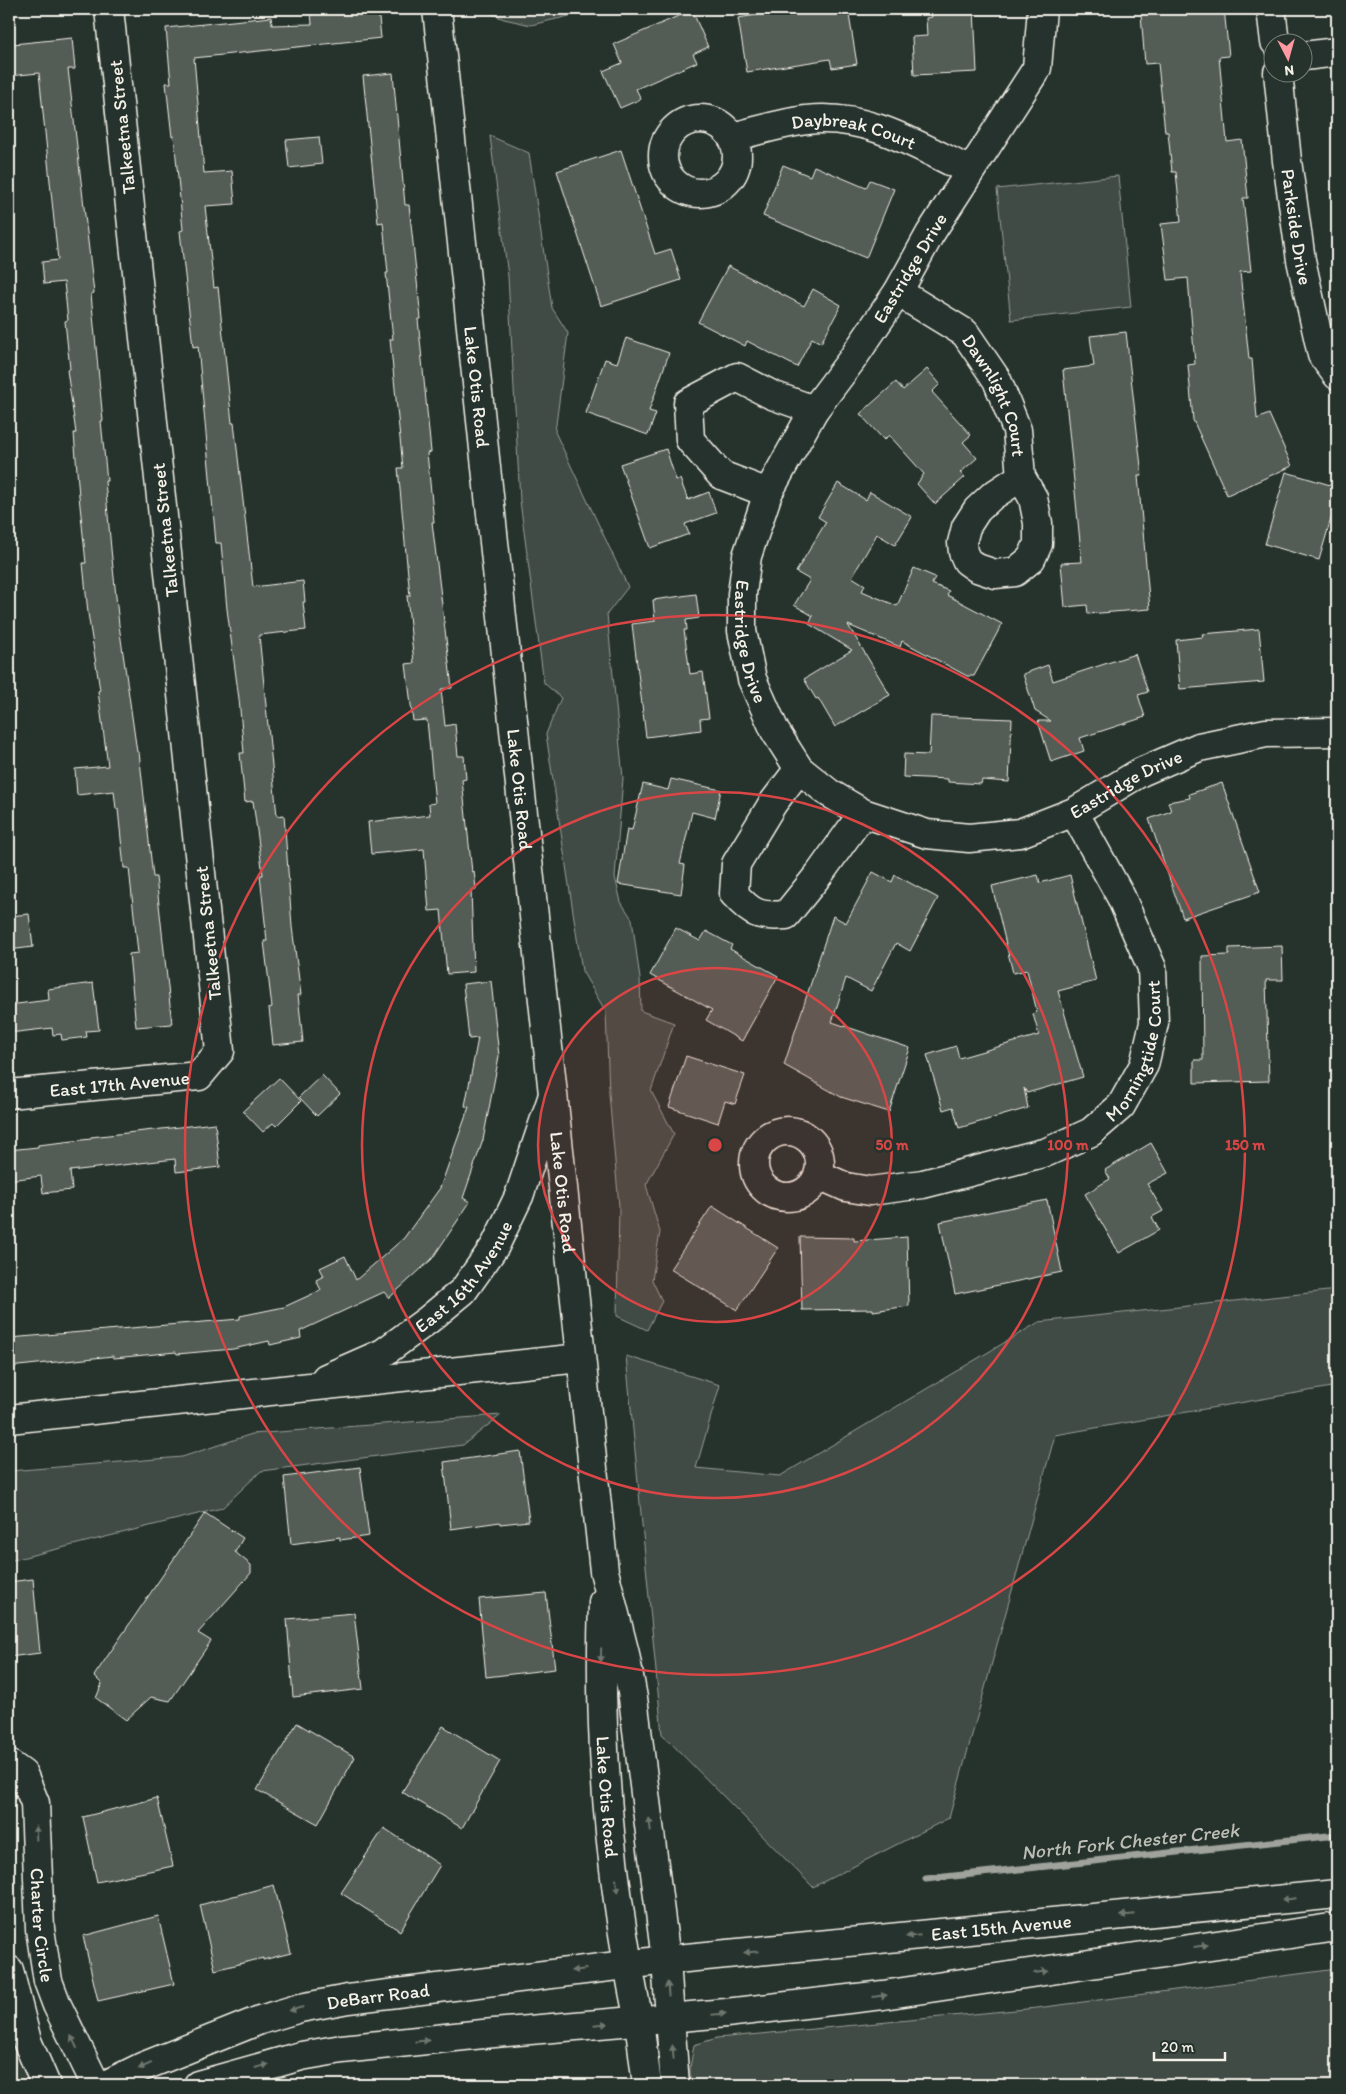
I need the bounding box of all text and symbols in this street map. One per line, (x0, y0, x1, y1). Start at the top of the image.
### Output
north arrow (1264, 32, 1314, 82)
street label: Talkeetna Street (104, 59, 140, 195)
text: N (1284, 61, 1295, 79)
street label: Daybreak Court (789, 107, 920, 154)
street label: Parkside Drive (1277, 167, 1318, 287)
street label: Eastridge Drive (868, 209, 952, 327)
street label: Lake Otis Road (459, 325, 495, 449)
street label: Dawnlight Court (957, 329, 1031, 458)
street label: Talkeetna Street (147, 462, 183, 598)
street label: Eastridge Drive (730, 579, 773, 706)
street label: Lake Otis Road (503, 728, 538, 852)
street label: Eastridge Drive (1065, 744, 1185, 824)
street label: Talkeetna Street (190, 865, 226, 1001)
street label: Morningtide Court (1100, 980, 1166, 1126)
street label: East 17th Avenue (48, 1065, 191, 1102)
street label: Lake Otis Road (546, 1130, 581, 1255)
centre of rings (706, 1136, 724, 1154)
text: 50 m (875, 1136, 909, 1154)
text: 100 m (1047, 1136, 1089, 1154)
text: 150 m (1225, 1136, 1265, 1154)
street label: East 16th Avenue (410, 1217, 517, 1337)
one-way arrow (597, 1647, 605, 1663)
street label: Lake Otis Road (592, 1735, 624, 1859)
one-way arrow (646, 1816, 654, 1832)
water label: North Fork Chester Creek (1020, 1817, 1242, 1864)
one-way arrow (32, 1824, 40, 1840)
street label: Charter Circle (26, 1867, 60, 1984)
one-way arrow (613, 1879, 621, 1895)
one-way arrow (1280, 1895, 1296, 1903)
street label: East 15th Avenue (930, 1909, 1073, 1945)
one-way arrow (1119, 1911, 1135, 1919)
one-way arrow (905, 1932, 921, 1940)
one-way arrow (1194, 1942, 1210, 1950)
one-way arrow (743, 1948, 759, 1956)
one-way arrow (570, 1966, 586, 1974)
one-way arrow (1033, 1967, 1049, 1975)
street label: DeBarr Road (325, 1978, 432, 2014)
one-way arrow (664, 1981, 672, 1997)
one-way arrow (873, 1991, 889, 1999)
one-way arrow (289, 2005, 304, 2013)
one-way arrow (711, 2009, 727, 2017)
one-way arrow (593, 2020, 609, 2028)
scale bar (1154, 2029, 1225, 2061)
one-way arrow (70, 2035, 78, 2049)
one-way arrow (414, 2037, 430, 2045)
text: 20 m (1161, 2038, 1195, 2056)
one-way arrow (668, 2043, 676, 2059)
one-way arrow (254, 2062, 269, 2070)
one-way arrow (138, 2063, 152, 2071)

